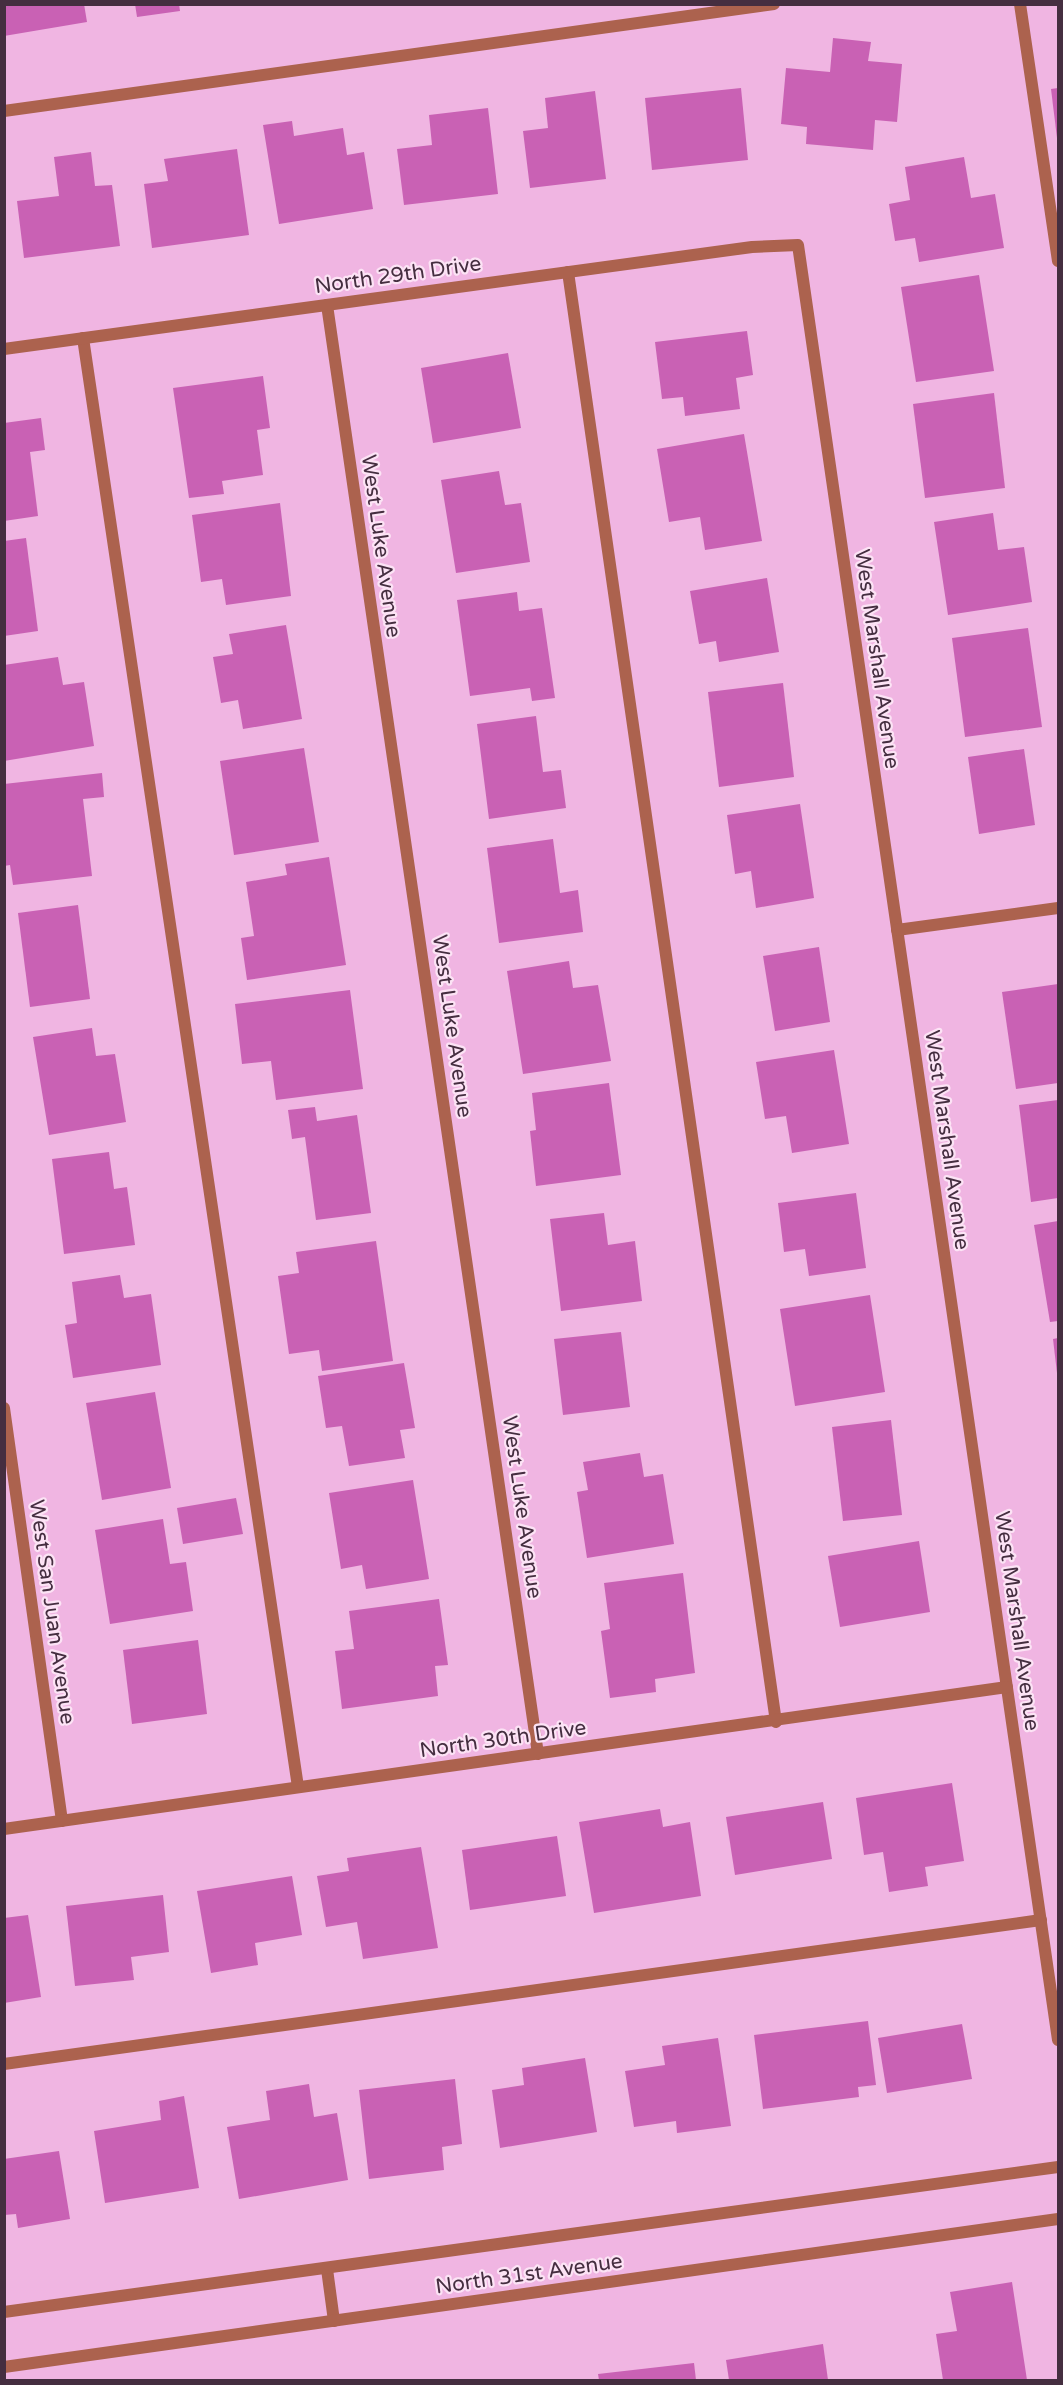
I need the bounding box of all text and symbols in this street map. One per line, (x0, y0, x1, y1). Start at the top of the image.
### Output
street label: North 29th Drive (313, 251, 483, 299)
street label: West Luke Avenue (356, 453, 406, 639)
street label: West Marshall Avenue (849, 548, 905, 771)
street label: West Luke Avenue (427, 933, 477, 1119)
street label: West Marshall Avenue (919, 1029, 975, 1252)
street label: West Luke Avenue (497, 1414, 547, 1600)
street label: West San Juan Avenue (24, 1498, 80, 1726)
street label: West Marshall Avenue (989, 1510, 1045, 1733)
street label: North 30th Drive (418, 1715, 588, 1763)
street label: North 31st Avenue (434, 2248, 624, 2300)

